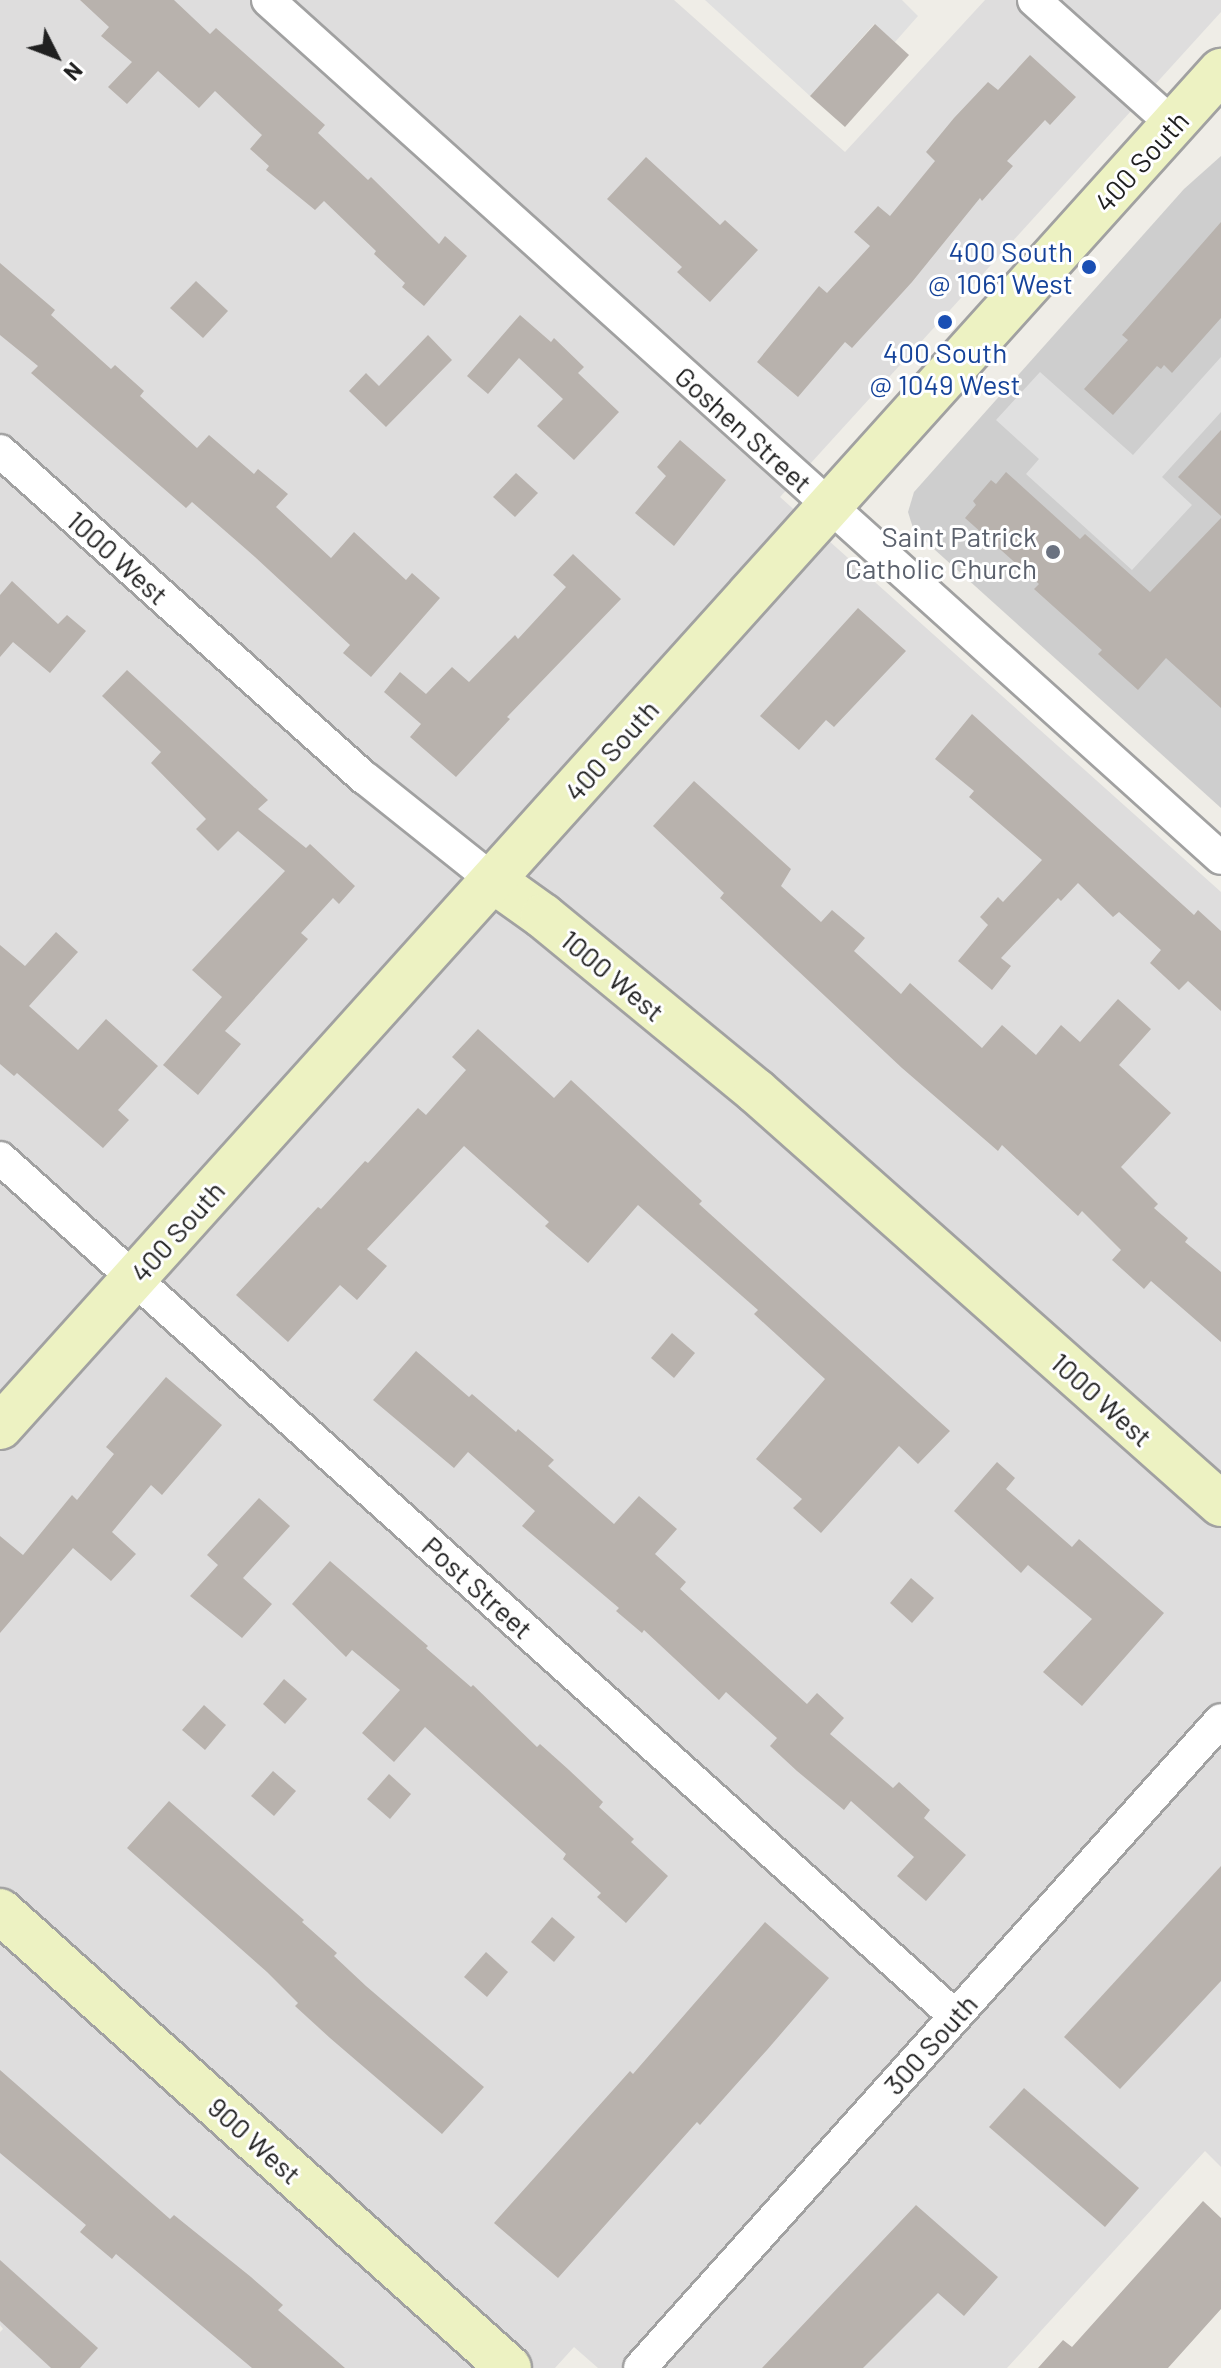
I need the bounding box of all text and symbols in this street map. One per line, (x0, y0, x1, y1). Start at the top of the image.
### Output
north arrow (16, 16, 96, 96)
text: N (59, 58, 88, 86)
street label: 400 South (1087, 103, 1195, 219)
place label: 400 South @ 1061 West (928, 234, 1073, 300)
marker: 400 South @ 1061 West (1080, 258, 1098, 276)
marker: 400 South @ 1049 West (936, 313, 954, 331)
place label: 400 South @ 1049 West (869, 335, 1021, 401)
street label: Goshen Street (669, 359, 819, 499)
street label: 1000 West (61, 503, 175, 611)
place label: Saint Patrick Catholic Church (845, 519, 1037, 585)
marker: Saint Patrick Catholic Church (1044, 543, 1062, 561)
street label: 400 South (557, 692, 665, 808)
street label: 1000 West (555, 922, 671, 1028)
street label: 400 South (123, 1173, 231, 1289)
street label: 1000 West (1045, 1345, 1159, 1453)
street label: Post Street (416, 1529, 540, 1645)
street label: 300 South (876, 1987, 984, 2101)
street label: 900 West (202, 2090, 308, 2190)

